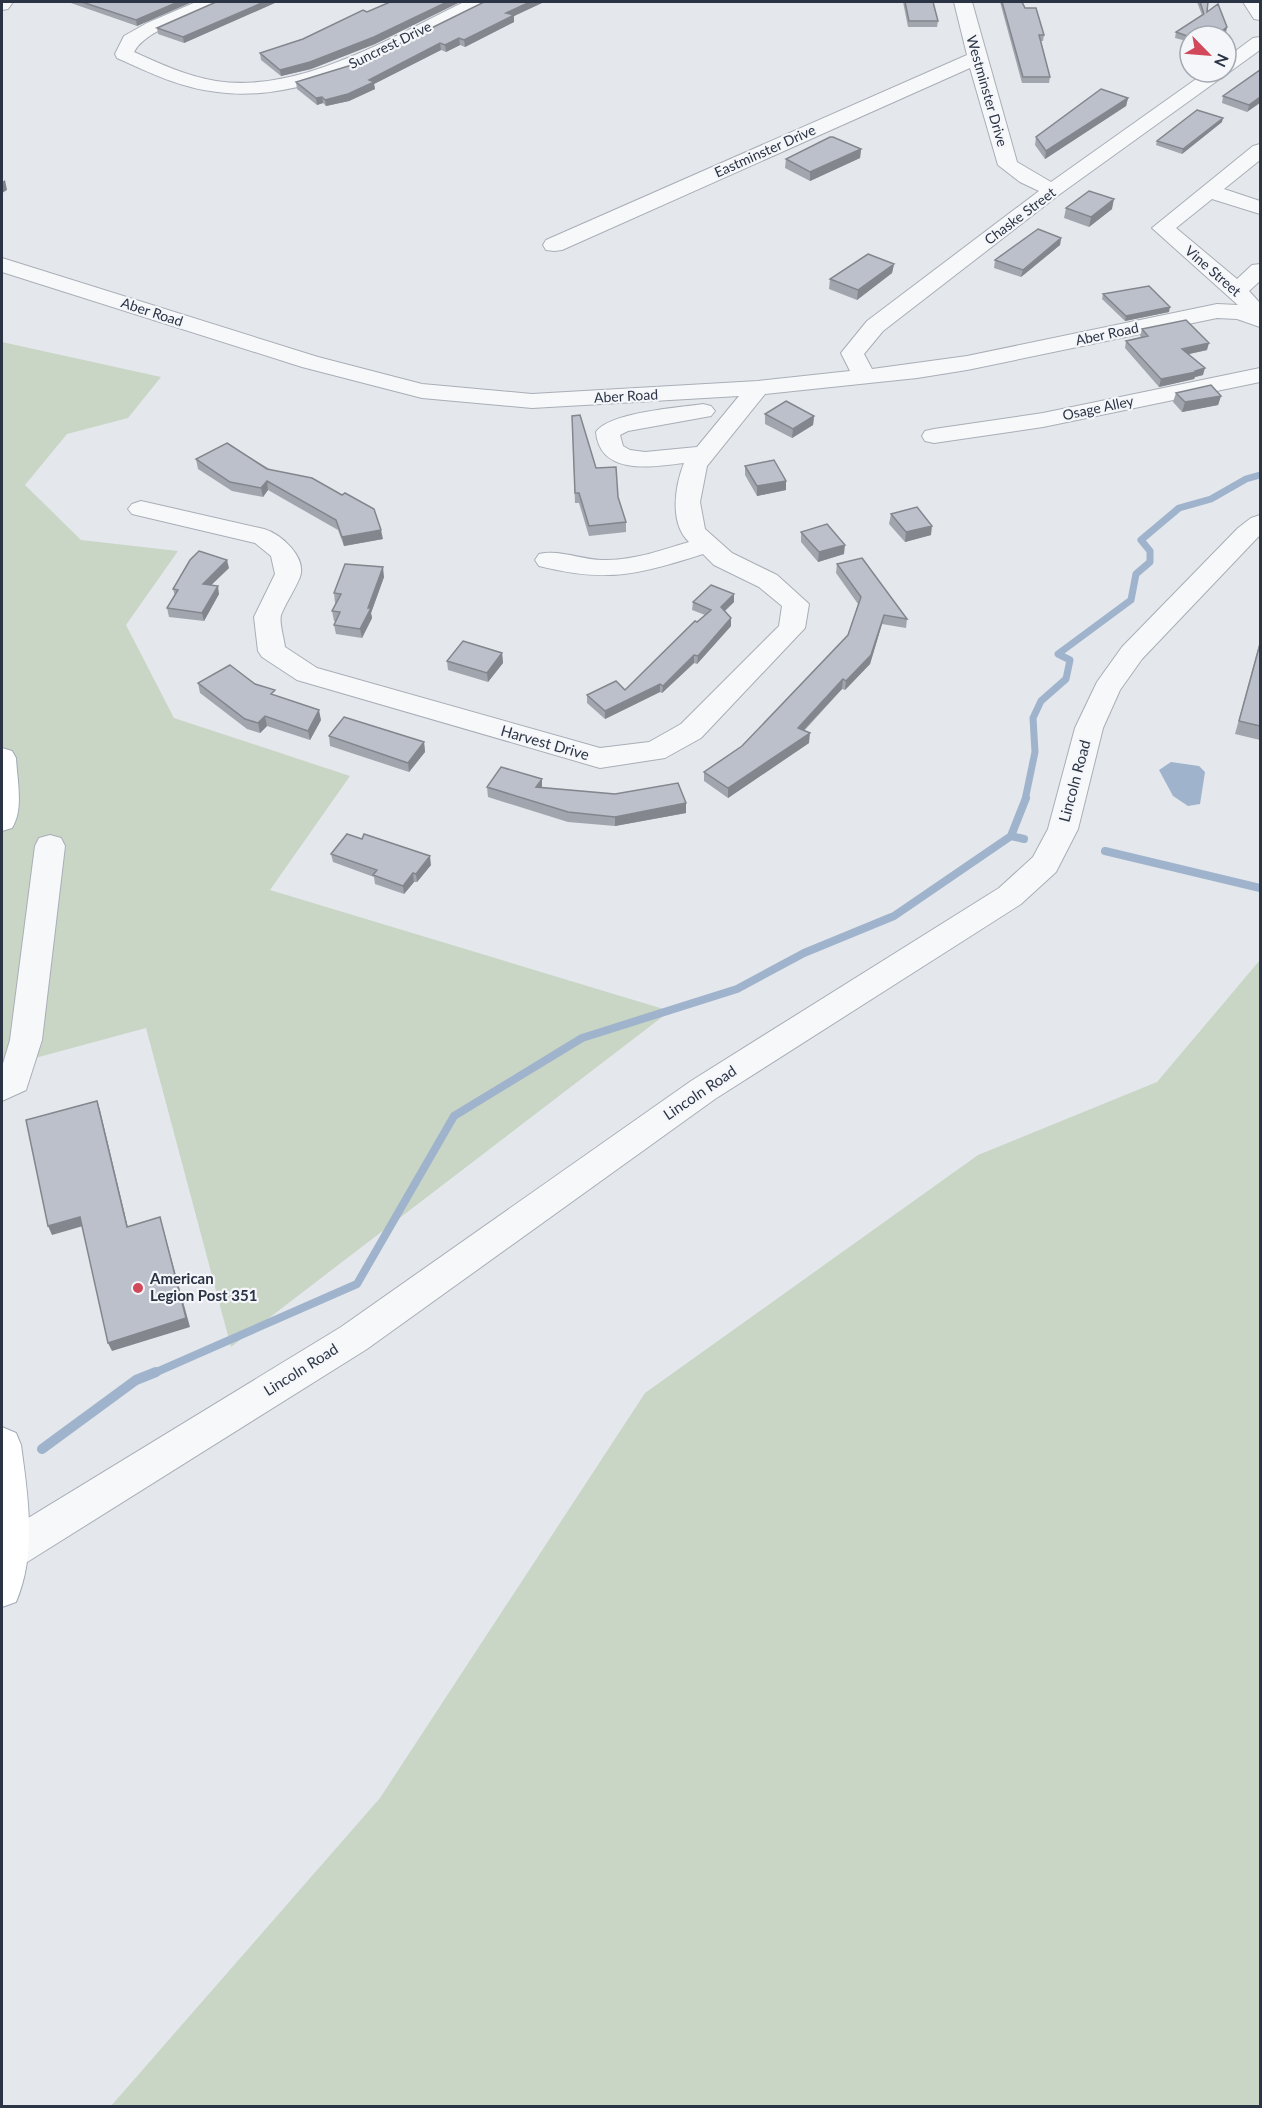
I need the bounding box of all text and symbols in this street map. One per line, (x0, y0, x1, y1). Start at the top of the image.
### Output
street label: Suncrest Drive (346, 17, 434, 72)
north arrow (1178, 24, 1238, 84)
street label: Westminster Drive (963, 33, 1012, 149)
text: N (1211, 51, 1233, 70)
street label: Eastminster Drive (712, 121, 818, 180)
street label: Chaske Street (981, 183, 1059, 248)
street label: Vine Street (1182, 242, 1245, 300)
street label: Aber Road (119, 294, 185, 330)
street label: Aber Road (1074, 319, 1140, 348)
street label: Aber Road (594, 385, 658, 406)
street label: Osage Alley (1061, 392, 1136, 423)
street label: Harvest Drive (499, 721, 592, 763)
street label: Lincoln Road (1054, 738, 1094, 824)
street label: Lincoln Road (659, 1061, 739, 1123)
place label: American Legion Post 351 (149, 1269, 257, 1304)
marker: American Legion Post 351 (131, 1281, 145, 1295)
street label: Lincoln Road (260, 1339, 341, 1399)

